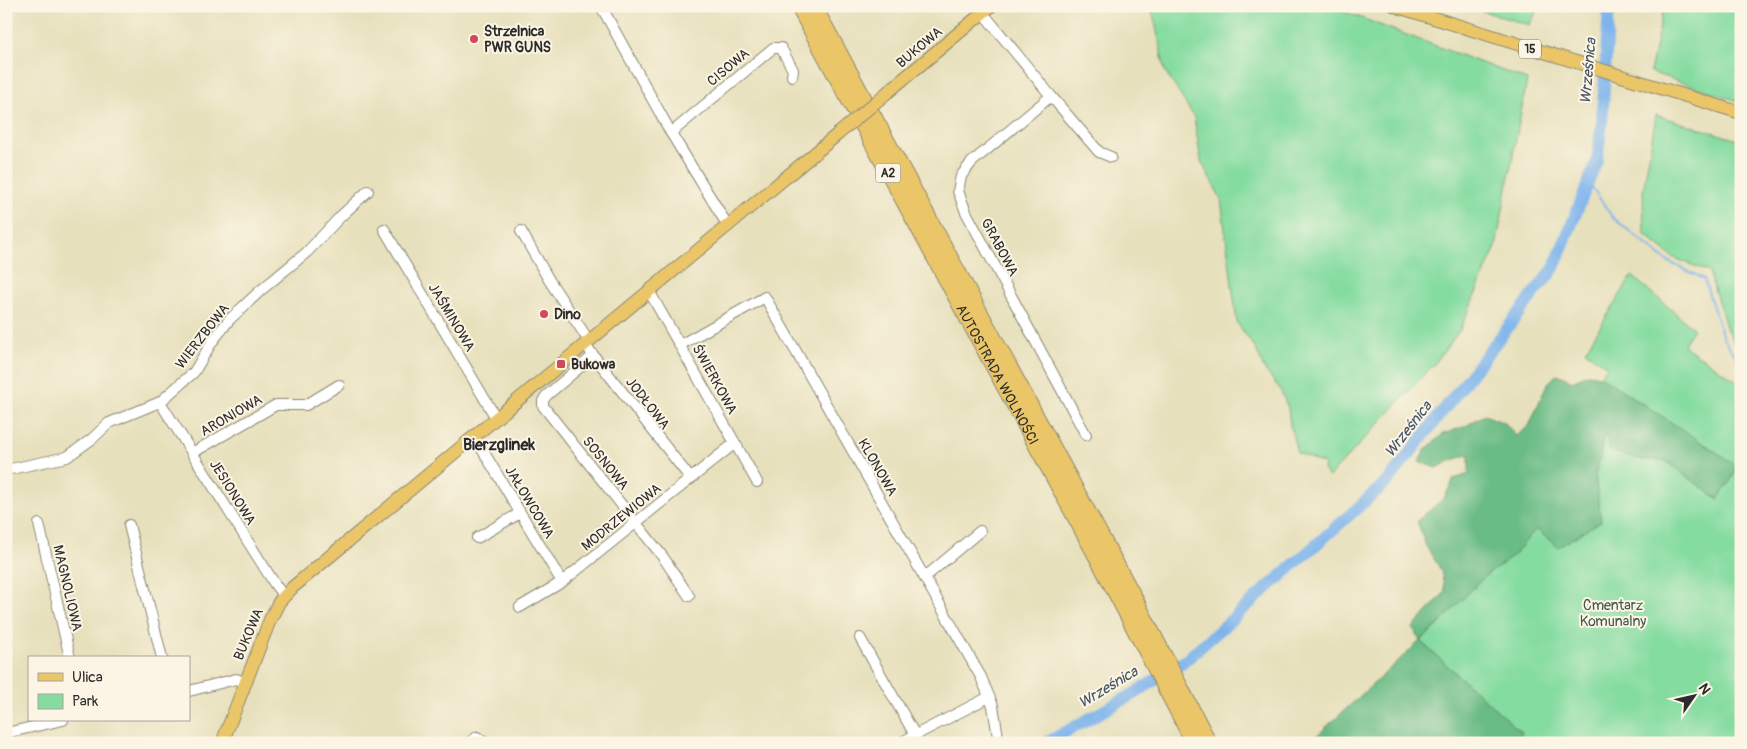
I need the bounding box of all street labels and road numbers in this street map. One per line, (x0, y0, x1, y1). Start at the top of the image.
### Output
street label: BUKOWA (893, 23, 946, 71)
road number: 15 (1519, 40, 1541, 59)
street label: CISOWA (704, 45, 753, 90)
road number: A2 (876, 164, 900, 182)
street label: GRABOWA (977, 215, 1022, 279)
street label: JAŚMINOWA (425, 280, 479, 354)
street label: WIERZBOWA (172, 300, 233, 372)
street label: AUTOSTRADA WOLNOŚCI (952, 301, 1042, 448)
street label: ŚWIERKOWA (688, 341, 742, 417)
street label: JODŁOWA (622, 374, 673, 433)
street label: ARONIOWA (197, 391, 265, 440)
street label: SOSNOWA (579, 433, 632, 493)
street label: KLONOWA (854, 435, 901, 499)
street label: JESIONOWA (206, 457, 259, 528)
street label: JAŁOWCOWA (501, 463, 558, 542)
street label: MODRZEWIOWA (578, 480, 665, 555)
street label: MAGNOLIOWA (49, 543, 86, 633)
street label: BUKOWA (230, 606, 267, 663)

